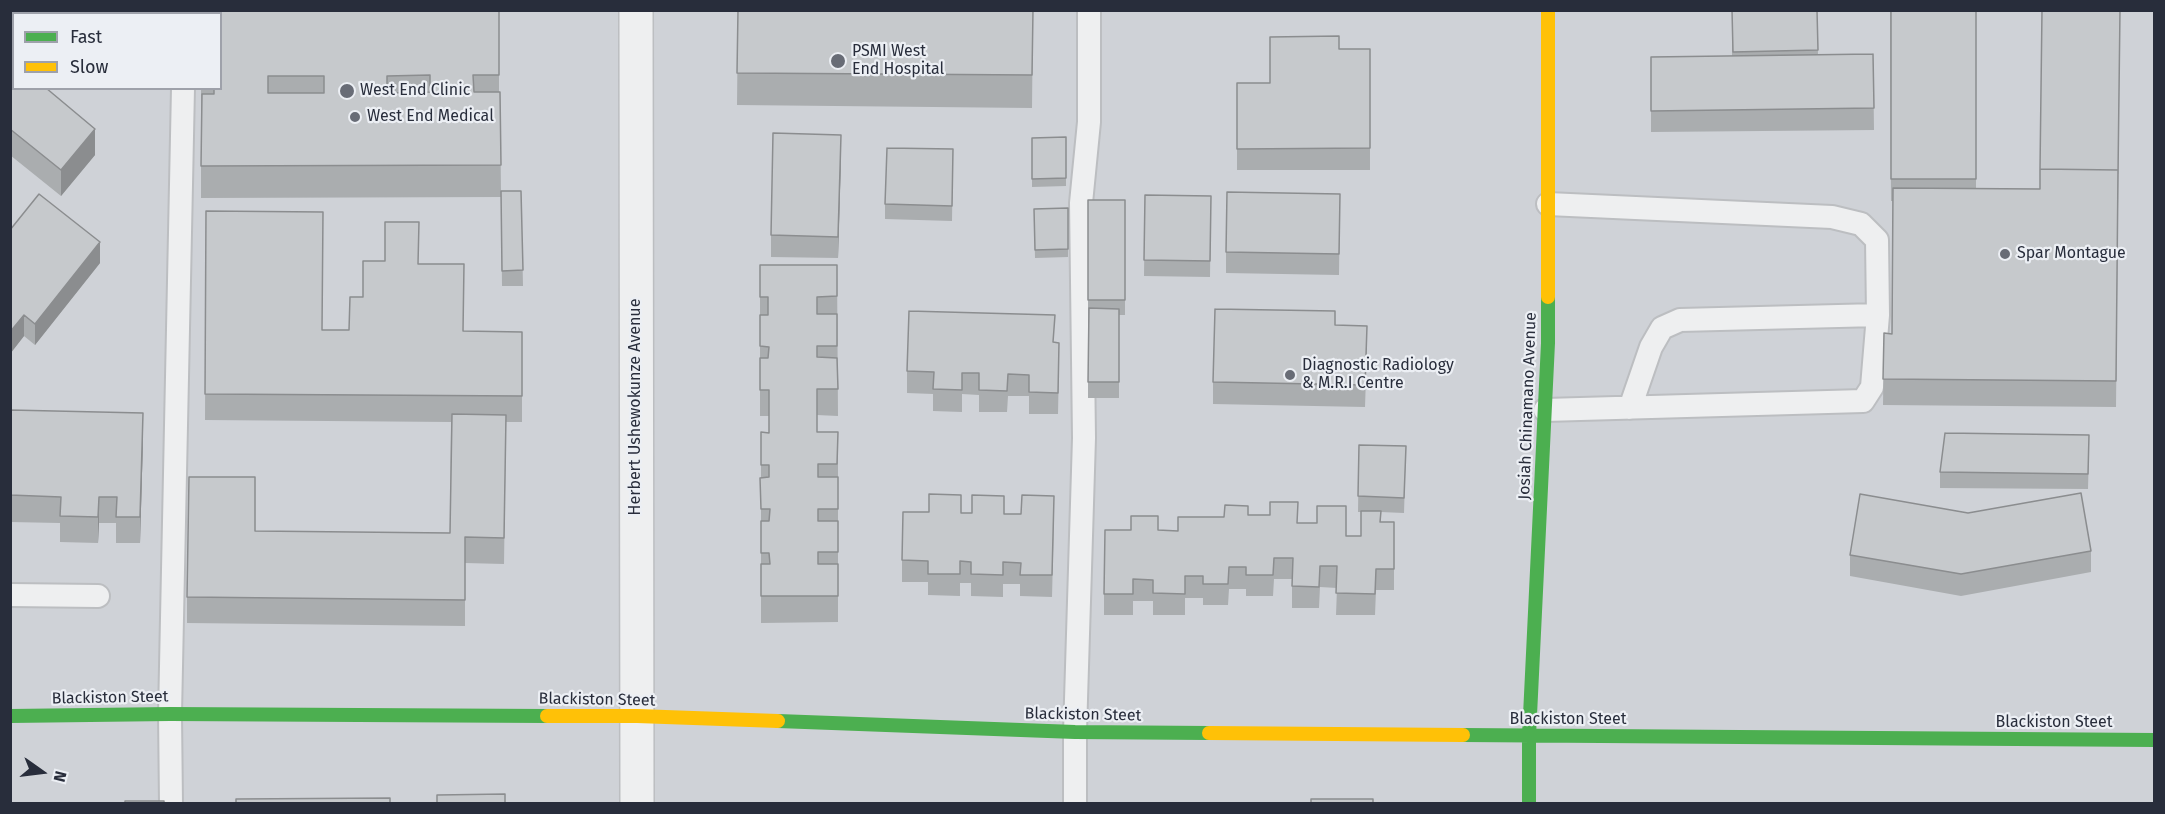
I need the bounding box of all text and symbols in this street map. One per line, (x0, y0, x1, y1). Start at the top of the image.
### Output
legend (12, 12, 222, 90)
text: Fast (70, 26, 102, 48)
place label: PSMI West End Hospital (852, 42, 944, 80)
marker: PSMI West End Hospital (829, 52, 847, 70)
text: Slow (70, 56, 108, 78)
place label: West End Clinic (360, 81, 470, 101)
marker: West End Clinic (338, 82, 356, 100)
place label: West End Medical (367, 107, 494, 127)
marker: West End Medical (348, 110, 362, 124)
place label: Spar Montague (2017, 244, 2126, 264)
marker: Spar Montague (1998, 247, 2012, 261)
street label: Herbert Ushewokunze Avenue (626, 299, 646, 515)
street label: Josiah Chinamano Avenue (1515, 312, 1541, 500)
place label: Diagnostic Radiology & M.R.I Centre (1302, 356, 1454, 394)
marker: Diagnostic Radiology & M.R.I Centre (1283, 368, 1297, 382)
street label: Blackiston Steet (51, 687, 169, 709)
street label: Blackiston Steet (538, 689, 656, 711)
street label: Blackiston Steet (1024, 704, 1142, 726)
street label: Blackiston Steet (1510, 710, 1626, 730)
street label: Blackiston Steet (1996, 713, 2112, 733)
north arrow (12, 742, 72, 802)
text: N (49, 769, 70, 784)

